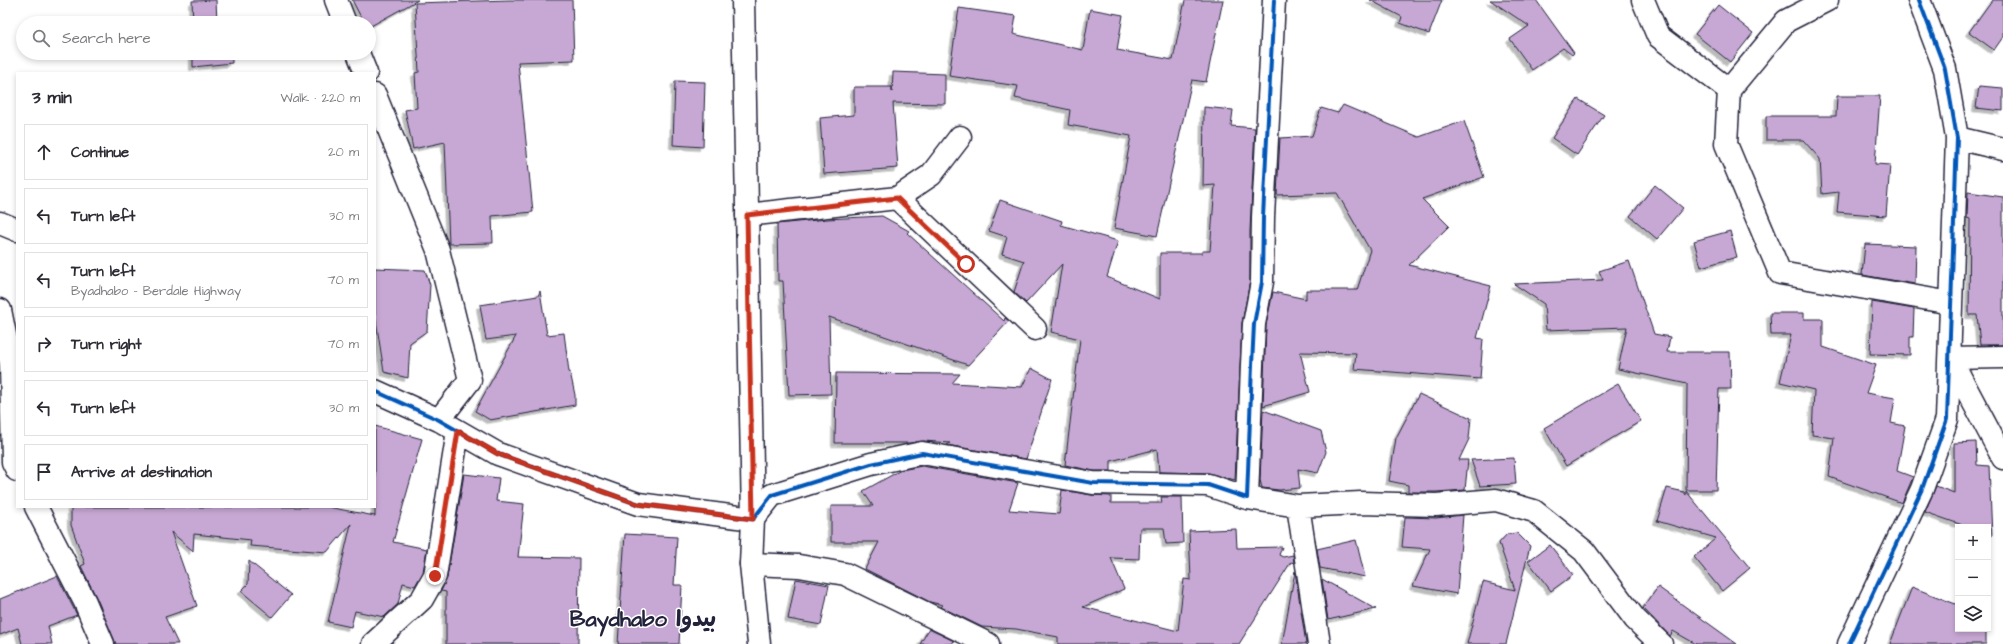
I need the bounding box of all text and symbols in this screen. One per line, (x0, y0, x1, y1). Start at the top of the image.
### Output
search box (16, 16, 376, 60)
icon: search (30, 27, 52, 49)
text: Search here (62, 28, 151, 49)
text: 3 min (32, 86, 72, 110)
text: Walk · 220 m (280, 89, 360, 107)
icon: ahead (33, 141, 55, 163)
text: Continue (71, 142, 129, 163)
text: 20 m (328, 143, 359, 161)
icon: left (33, 205, 55, 227)
text: Turn left (71, 206, 135, 227)
text: 30 m (329, 207, 359, 225)
route start (957, 255, 975, 273)
text: Turn left (71, 261, 135, 282)
icon: left (33, 269, 55, 291)
text: 70 m (327, 271, 359, 289)
text: Byadhabo - Berdale Highway (71, 282, 241, 300)
icon: right (33, 333, 55, 355)
text: Turn right (71, 334, 142, 355)
text: 70 m (327, 335, 359, 353)
icon: left (33, 397, 55, 419)
text: Turn left (71, 398, 135, 419)
text: 30 m (329, 399, 359, 417)
icon: arrive (33, 461, 55, 483)
text: Arrive at destination (71, 462, 212, 483)
map controls (1955, 524, 1991, 632)
button: + (1955, 524, 1991, 560)
button: − (1955, 560, 1991, 596)
route end (426, 567, 444, 585)
button: layers (1955, 596, 1991, 632)
district label: Baydhabo بيدوا (570, 604, 716, 637)

